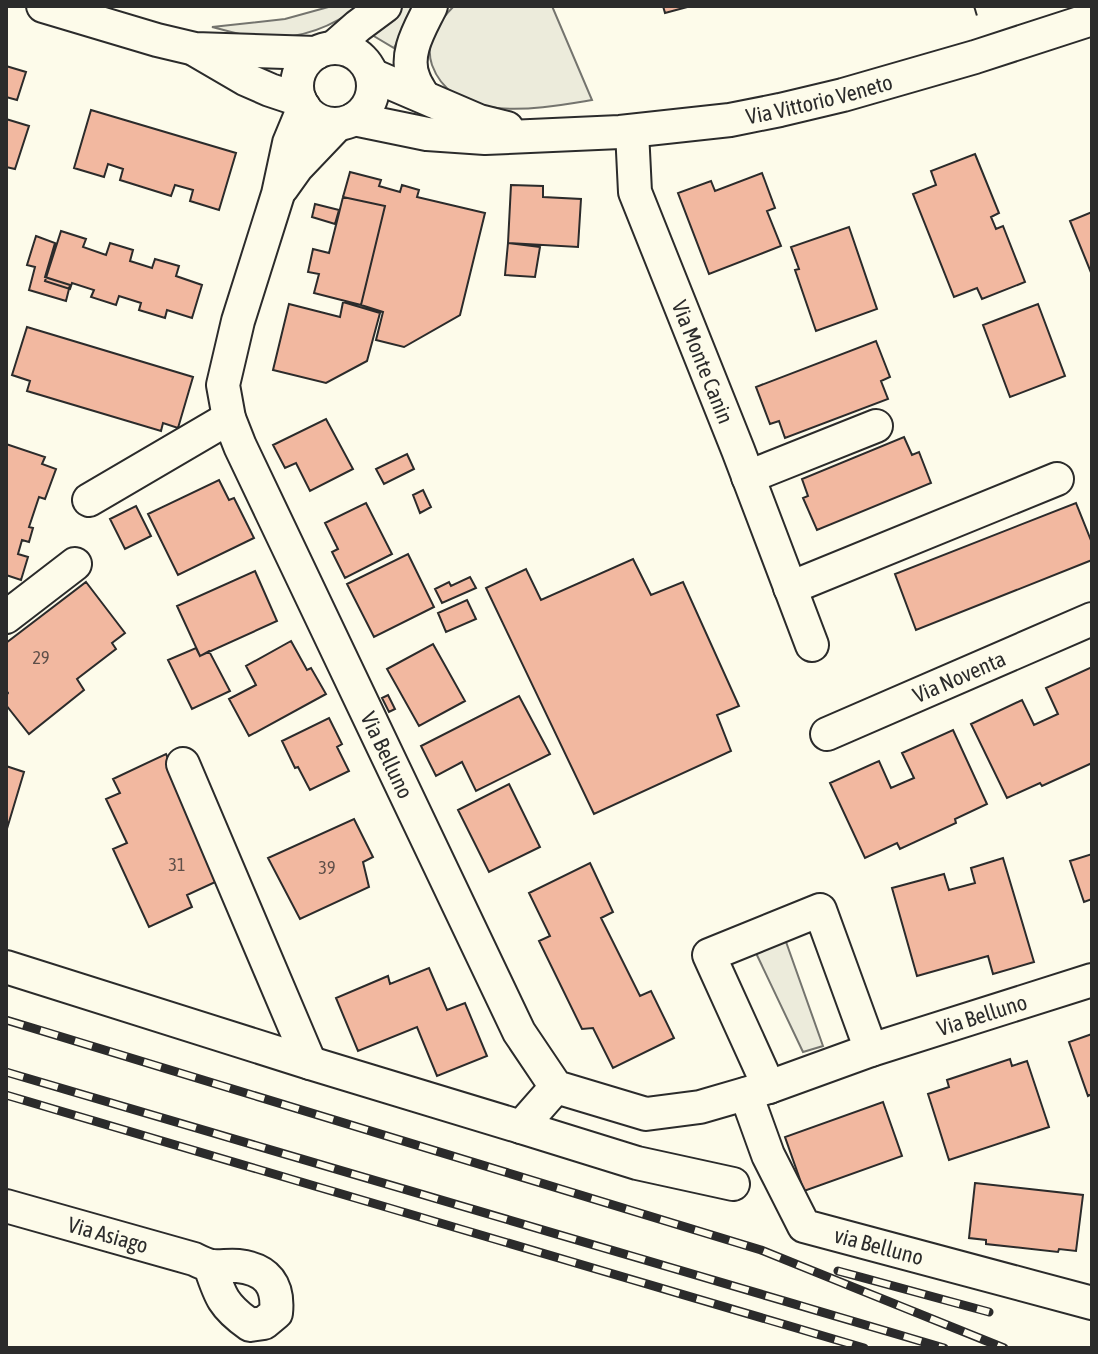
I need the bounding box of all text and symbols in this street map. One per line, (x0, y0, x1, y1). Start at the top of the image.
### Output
street label: Via Vittorio Veneto (744, 68, 895, 129)
street label: Via Monte Canin (667, 296, 739, 427)
street label: Via Noventa (909, 645, 1009, 708)
house number: 29 (33, 647, 49, 668)
street label: Via Belluno (355, 708, 419, 803)
house number: 31 (169, 854, 185, 875)
house number: 39 (319, 857, 335, 878)
street label: Via Belluno (934, 988, 1030, 1041)
street label: Via Asiago (65, 1211, 151, 1258)
street label: via Belluno (832, 1222, 926, 1270)

